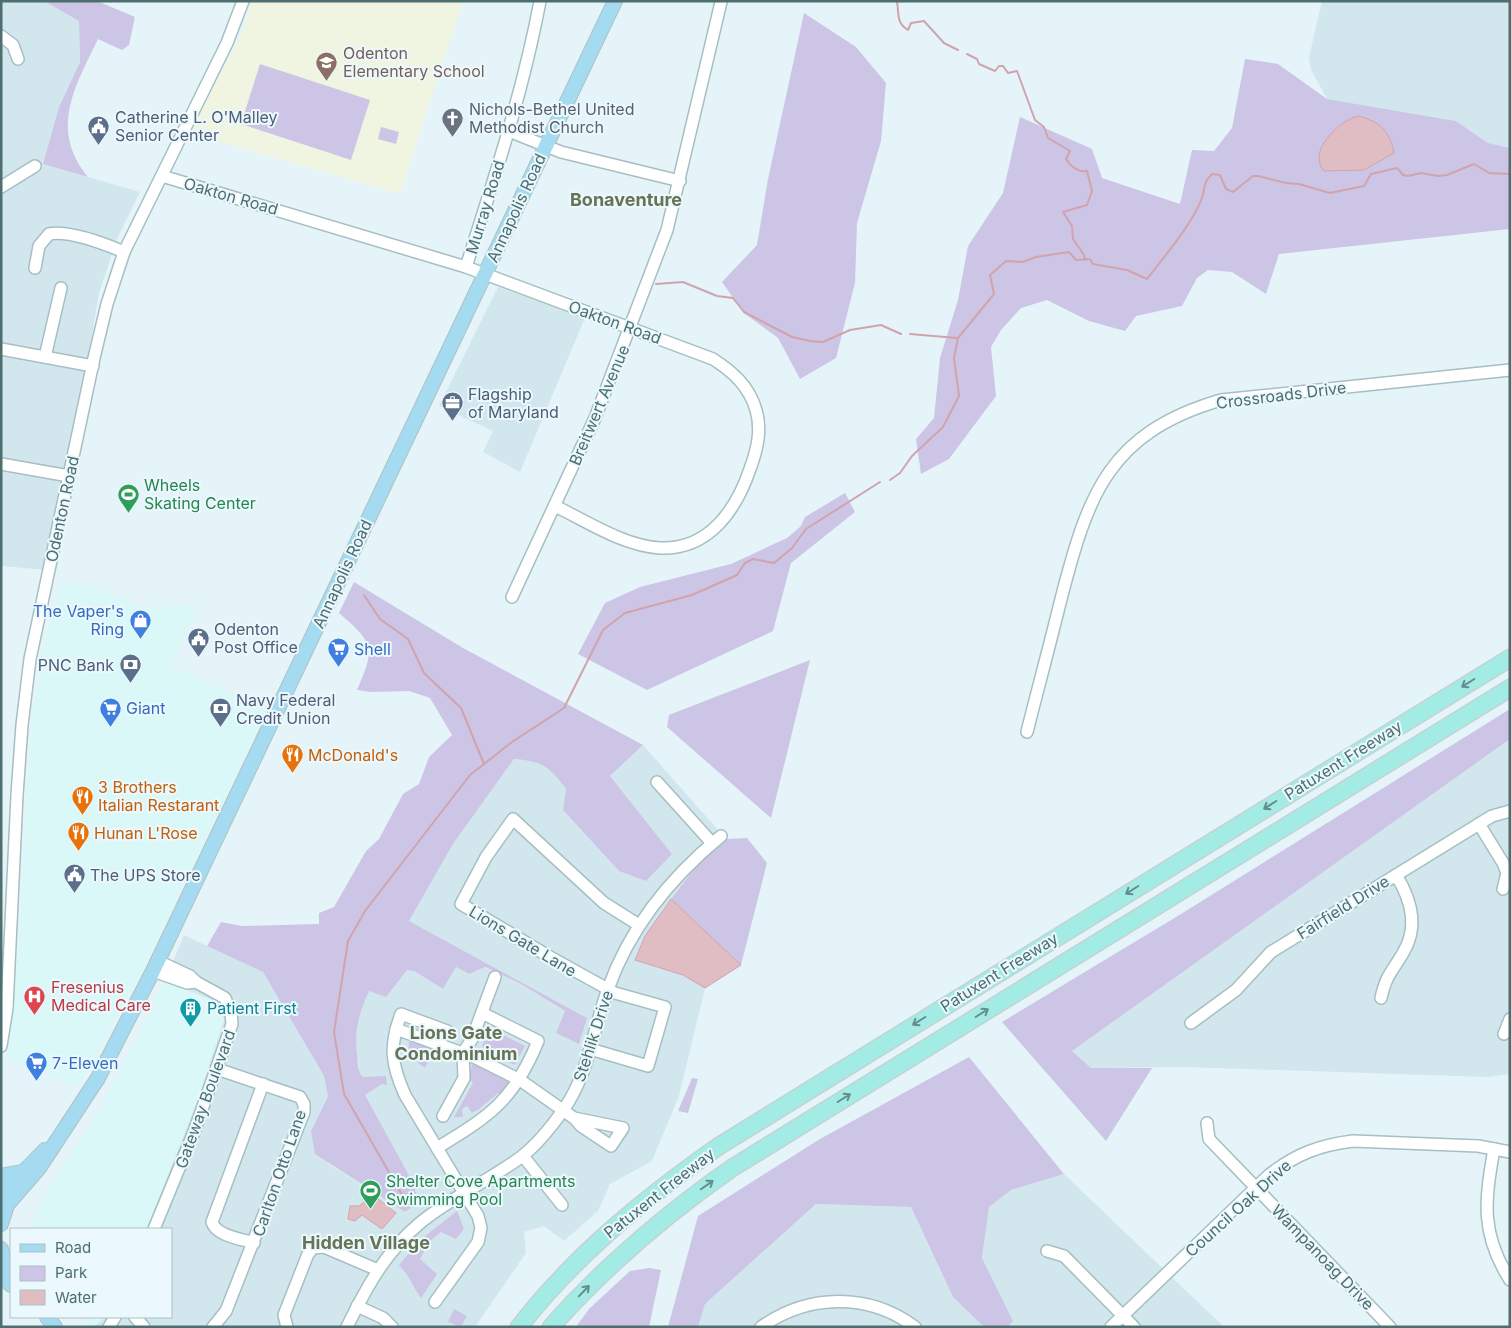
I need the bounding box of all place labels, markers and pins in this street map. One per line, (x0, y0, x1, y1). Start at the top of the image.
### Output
place label: Odenton Elementary School (343, 43, 485, 81)
school or university icon: Odenton Elementary School (315, 50, 339, 81)
place label: Nichols-Bethel United Methodist Church (469, 99, 634, 137)
church icon: Nichols-Bethel United Methodist Church (441, 106, 465, 137)
place label: Catherine L. O'Malley Senior Center (115, 107, 278, 145)
public building icon: Catherine L. O'Malley Senior Center (87, 114, 111, 145)
place label: Flagship of Maryland (468, 384, 559, 422)
office icon: Flagship of Maryland (440, 391, 464, 422)
place label: Wheels Skating Center (144, 475, 256, 513)
sports icon: Wheels Skating Center (116, 482, 140, 513)
place label: The Vaper's Ring (33, 601, 124, 639)
shop icon: The Vaper's Ring (128, 608, 152, 639)
place label: Odenton Post Office (214, 619, 298, 657)
public building icon: Odenton Post Office (186, 626, 210, 657)
supermarket icon: Shell (326, 637, 350, 668)
place label: Shell (354, 639, 391, 659)
bank icon: PNC Bank (118, 653, 142, 684)
place label: PNC Bank (38, 655, 114, 675)
place label: Navy Federal Credit Union (236, 690, 335, 728)
supermarket icon: Giant (98, 696, 122, 727)
bank icon: Navy Federal Credit Union (208, 697, 232, 728)
place label: Giant (126, 698, 165, 718)
restaurant icon: McDonald's (280, 743, 304, 774)
place label: McDonald's (308, 745, 398, 765)
place label: 3 Brothers Italian Restarant (98, 777, 219, 815)
restaurant icon: 3 Brothers Italian Restarant (70, 784, 94, 815)
restaurant icon: Hunan L'Rose (66, 821, 90, 852)
place label: Hunan L'Rose (94, 823, 198, 843)
public building icon: The UPS Store (62, 863, 86, 894)
place label: The UPS Store (90, 865, 201, 885)
place label: Fresenius Medical Care (51, 977, 151, 1015)
hospital icon: Fresenius Medical Care (23, 984, 47, 1015)
building icon: Patient First (179, 996, 203, 1027)
place label: Patient First (207, 998, 297, 1018)
supermarket icon: 7-Eleven (24, 1051, 48, 1082)
place label: 7-Eleven (52, 1053, 118, 1073)
place label: Shelter Cove Apartments Swimming Pool (386, 1171, 575, 1209)
sports icon: Shelter Cove Apartments Swimming Pool (358, 1178, 382, 1209)

